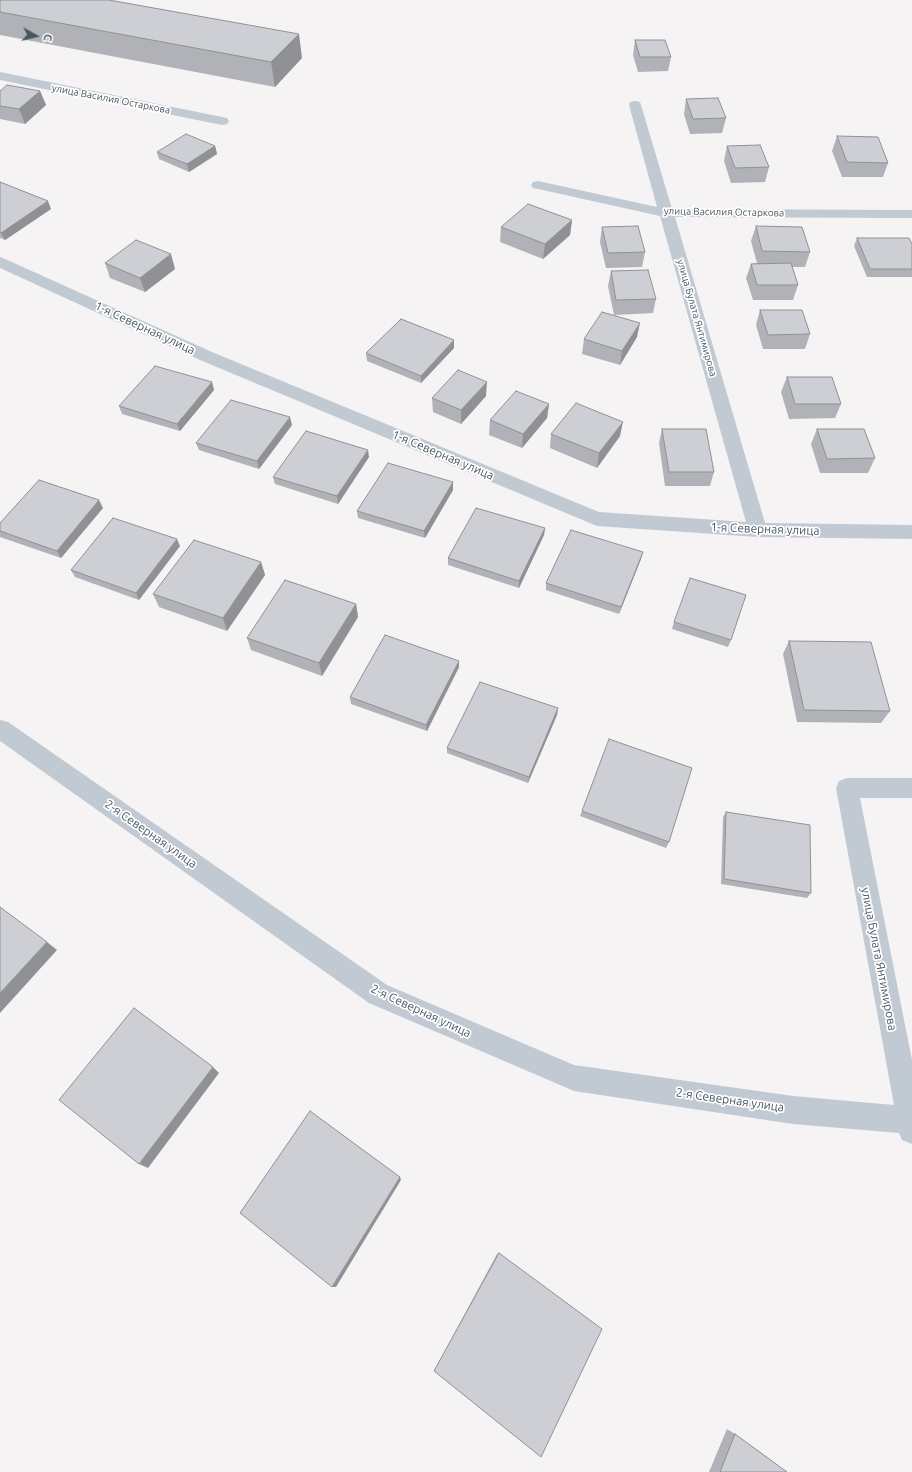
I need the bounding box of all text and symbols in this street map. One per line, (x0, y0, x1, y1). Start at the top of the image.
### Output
north arrow (16, 16, 56, 56)
text: С (41, 33, 54, 42)
street label: улица Василия Остаркова (51, 82, 171, 116)
street label: улица Василия Остаркова (664, 205, 784, 219)
street label: улица Булата Янтимирова (675, 258, 719, 378)
street label: 1-я Северная улица (93, 298, 197, 358)
street label: 1-я Северная улица (390, 427, 496, 483)
street label: 1-я Северная улица (710, 520, 820, 538)
street label: 2-я Северная улица (102, 797, 200, 871)
street label: улица Булата Янтимирова (858, 886, 900, 1032)
street label: 2-я Северная улица (369, 981, 473, 1041)
street label: 2-я Северная улица (675, 1085, 785, 1115)

